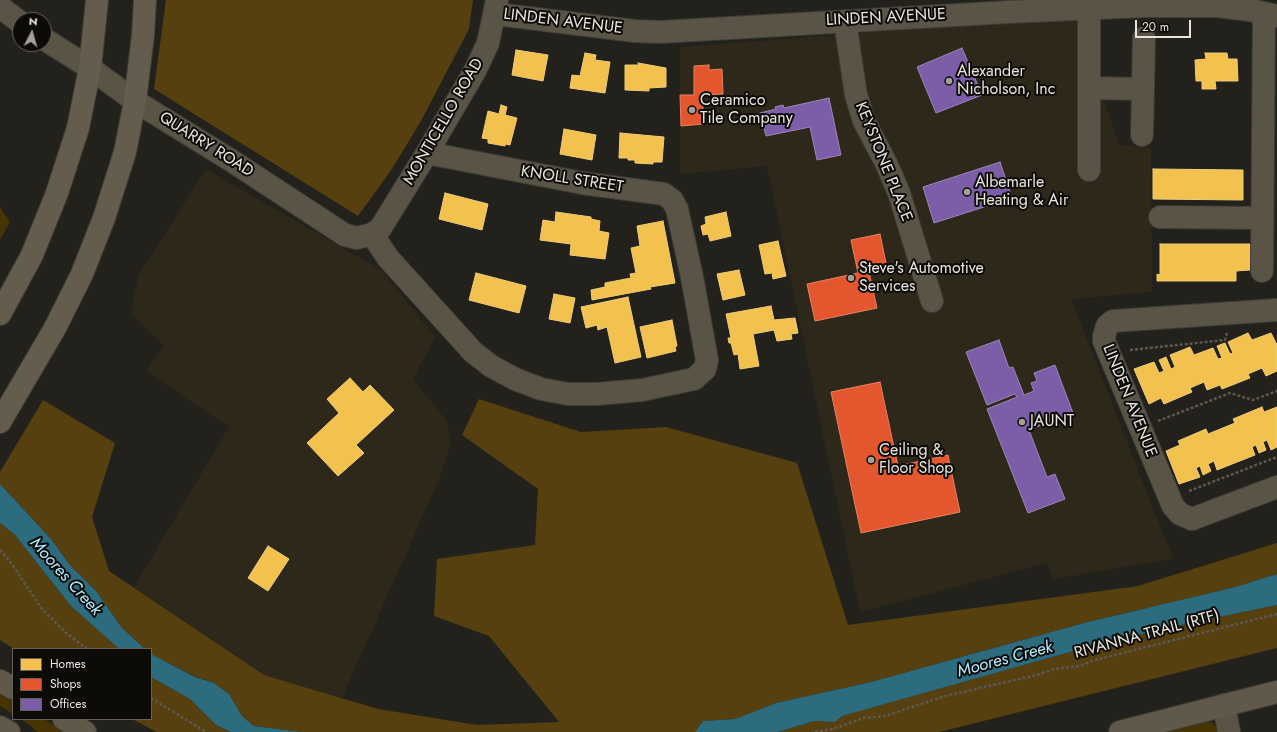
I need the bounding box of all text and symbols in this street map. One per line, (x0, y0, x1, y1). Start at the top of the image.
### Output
street label: LINDEN AVENUE (502, 5, 624, 39)
street label: LINDEN AVENUE (826, 5, 946, 31)
north arrow (12, 12, 52, 52)
scale bar (1137, 12, 1193, 38)
text: N (28, 13, 38, 29)
text: 20 m (1142, 18, 1169, 36)
street label: MONTICELLO ROAD (400, 55, 488, 189)
place label: Alexander Nicholson, Inc (957, 62, 1055, 100)
marker: Alexander Nicholson, Inc (944, 76, 954, 86)
place label: Ceramico Tile Company (700, 91, 793, 129)
street label: KEYSTONE PLACE (850, 99, 916, 225)
marker: Ceramico Tile Company (687, 105, 697, 115)
street label: QUARRY ROAD (155, 108, 257, 182)
street label: KNOLL STREET (519, 162, 625, 198)
place label: Albemarle Heating & Air (975, 173, 1069, 211)
marker: Albemarle Heating & Air (962, 187, 972, 197)
place label: Steve's Automotive Services (859, 259, 984, 297)
marker: Steve's Automotive Services (846, 273, 856, 283)
street label: LINDEN AVENUE (1098, 342, 1160, 460)
place label: JAUNT (1030, 412, 1074, 432)
marker: JAUNT (1017, 417, 1027, 427)
place label: Ceiling & Floor Shop (879, 441, 953, 479)
marker: Ceiling & Floor Shop (866, 455, 876, 465)
water label: Moores Creek (25, 534, 105, 620)
street label: RIVANNA TRAIL (RTF) (1072, 606, 1222, 664)
water label: Moores Creek (955, 637, 1055, 683)
legend (12, 648, 152, 720)
text: Homes (50, 655, 86, 673)
text: Shops (50, 675, 81, 693)
text: Offices (50, 695, 86, 713)

